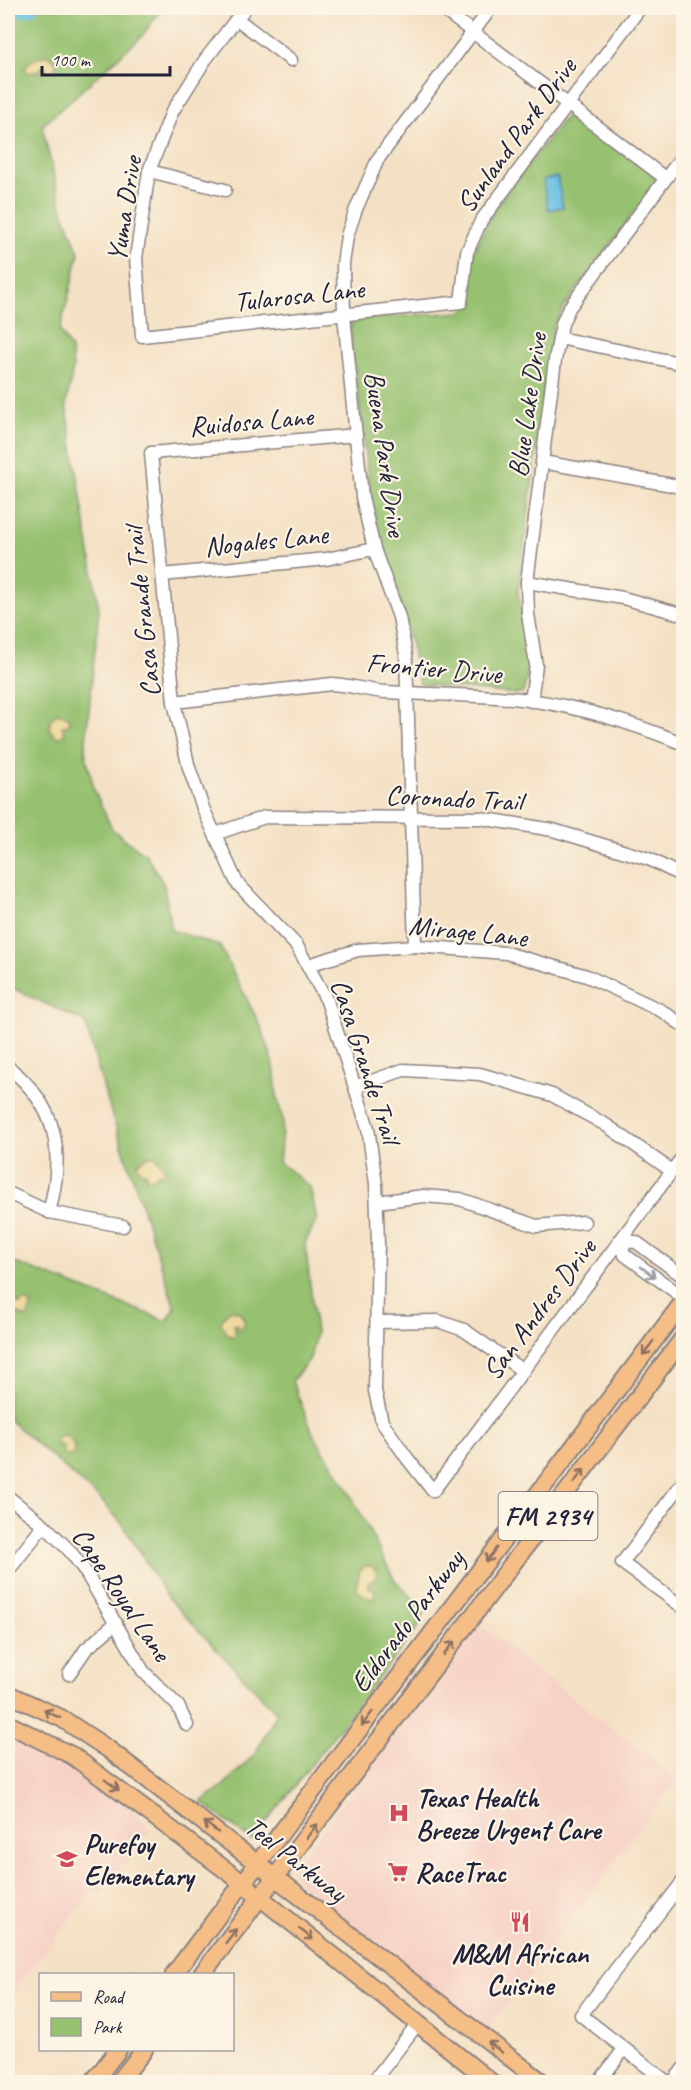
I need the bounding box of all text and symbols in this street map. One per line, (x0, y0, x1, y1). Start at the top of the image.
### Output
scale bar (42, 39, 170, 77)
text: 100 m (51, 49, 92, 71)
street label: Sunland Park Drive (448, 49, 585, 219)
street label: Yuma Drive (98, 152, 150, 264)
street label: Tularosa Lane (232, 271, 367, 319)
street label: Blue Lake Drive (500, 329, 555, 479)
street label: Buena Park Drive (357, 369, 415, 541)
street label: Ruidosa Lane (188, 398, 316, 444)
street label: Nogales Lane (203, 516, 331, 564)
street label: Casa Grande Trail (115, 520, 168, 699)
street label: Frontier Drive (365, 645, 505, 691)
street label: Coronado Trail (385, 777, 528, 819)
street label: Mirage Lane (407, 907, 531, 955)
street label: Casa Grande Trail (323, 974, 411, 1153)
street label: San Andres Drive (474, 1230, 605, 1387)
one-way arrow (640, 1266, 656, 1278)
one-way arrow (642, 1339, 655, 1355)
one-way arrow (572, 1468, 585, 1484)
road number: FM 2934 (498, 1492, 598, 1540)
street label: Cape Royal Lane (64, 1520, 181, 1669)
street label: Eldorado Parkway (342, 1541, 473, 1699)
one-way arrow (485, 1547, 498, 1563)
one-way arrow (442, 1641, 455, 1657)
one-way arrow (44, 1708, 62, 1720)
one-way arrow (360, 1711, 373, 1727)
one-way arrow (104, 1778, 120, 1791)
place label: Texas Health Breeze Urgent Care (416, 1780, 603, 1847)
hospital icon: Texas Health Breeze Urgent Care (387, 1801, 411, 1825)
street label: Teel Parkway (238, 1808, 356, 1911)
one-way arrow (203, 1821, 219, 1834)
one-way arrow (305, 1824, 318, 1840)
place label: Purefoy Elementary (84, 1826, 197, 1893)
school or university icon: Purefoy Elementary (55, 1847, 79, 1871)
place label: RaceTrac (415, 1855, 507, 1890)
supermarket icon: RaceTrac (386, 1860, 410, 1884)
restaurant icon: M&M African Cuisine (508, 1910, 532, 1934)
one-way arrow (225, 1928, 238, 1944)
one-way arrow (298, 1928, 314, 1941)
place label: M&M African Cuisine (452, 1936, 589, 2003)
legend (39, 1973, 234, 2051)
text: Road (93, 1986, 126, 2008)
text: Park (93, 2016, 123, 2038)
one-way arrow (488, 2040, 504, 2053)

